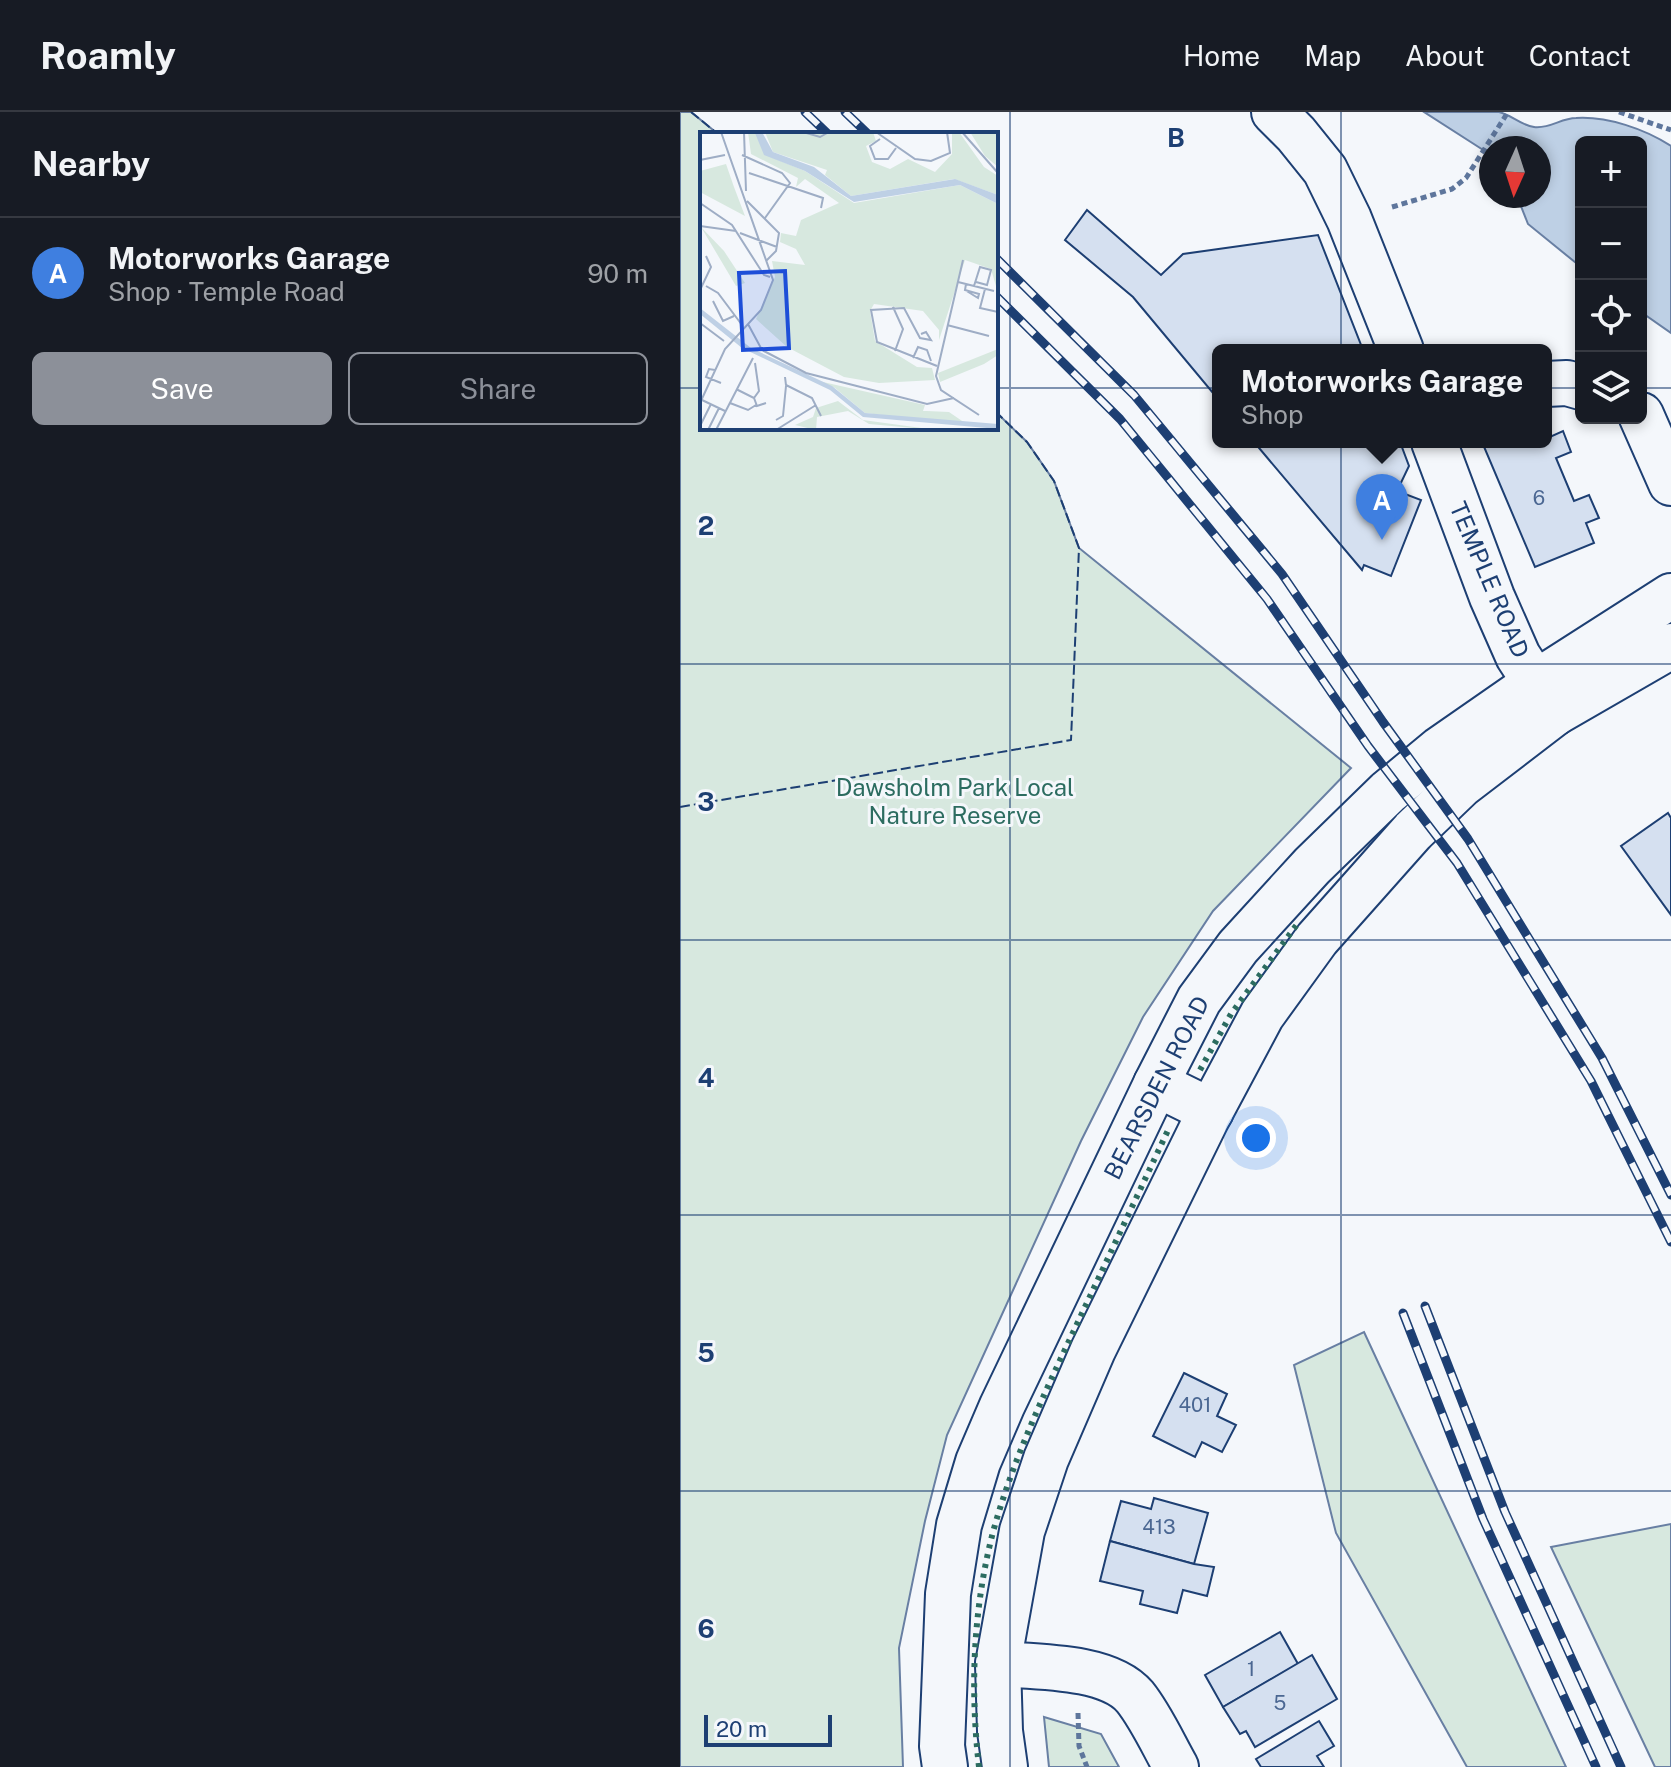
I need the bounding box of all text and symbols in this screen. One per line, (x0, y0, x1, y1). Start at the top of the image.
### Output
text: Roamly (40, 33, 176, 78)
text: Home (1183, 39, 1260, 72)
text: Map (1304, 39, 1361, 72)
text: About (1405, 39, 1485, 72)
text: Contact (1529, 39, 1631, 72)
text: B (1167, 122, 1185, 153)
inset map (700, 132, 998, 430)
north arrow (1479, 136, 1551, 208)
map controls (1575, 136, 1647, 424)
button: + (1575, 136, 1647, 208)
text: Nearby (32, 144, 150, 184)
button: − (1575, 208, 1647, 280)
text: Motorworks Garage (108, 240, 390, 276)
text: A (49, 258, 67, 289)
text: 90 m (587, 258, 648, 289)
text: Shop · Temple Road (108, 276, 345, 307)
button: locate (1575, 280, 1647, 352)
popup (1212, 344, 1552, 448)
button: Save (32, 352, 332, 425)
button: Share (348, 352, 648, 425)
button: layers (1575, 352, 1647, 424)
text: Motorworks Garage (1241, 363, 1523, 399)
text: Shop (1241, 399, 1303, 430)
pin: A (1356, 474, 1408, 540)
house number: 6 (1533, 486, 1545, 510)
street label: TEMPLE ROAD (1444, 497, 1535, 662)
text: 2 (698, 510, 714, 541)
park label: Dawsholm Park Local Nature Reserve (836, 773, 1074, 829)
text: 3 (697, 786, 715, 817)
street label: BEARSDEN ROAD (1098, 991, 1214, 1184)
text: 4 (697, 1062, 715, 1093)
your location (1236, 1118, 1276, 1158)
text: 5 (697, 1337, 715, 1368)
house number: 401 (1179, 1393, 1211, 1417)
house number: 413 (1142, 1515, 1176, 1539)
text: 6 (697, 1613, 715, 1644)
house number: 1 (1247, 1657, 1255, 1681)
house number: 5 (1274, 1691, 1286, 1715)
scale bar (704, 1711, 832, 1747)
text: 20 m (716, 1716, 767, 1742)

